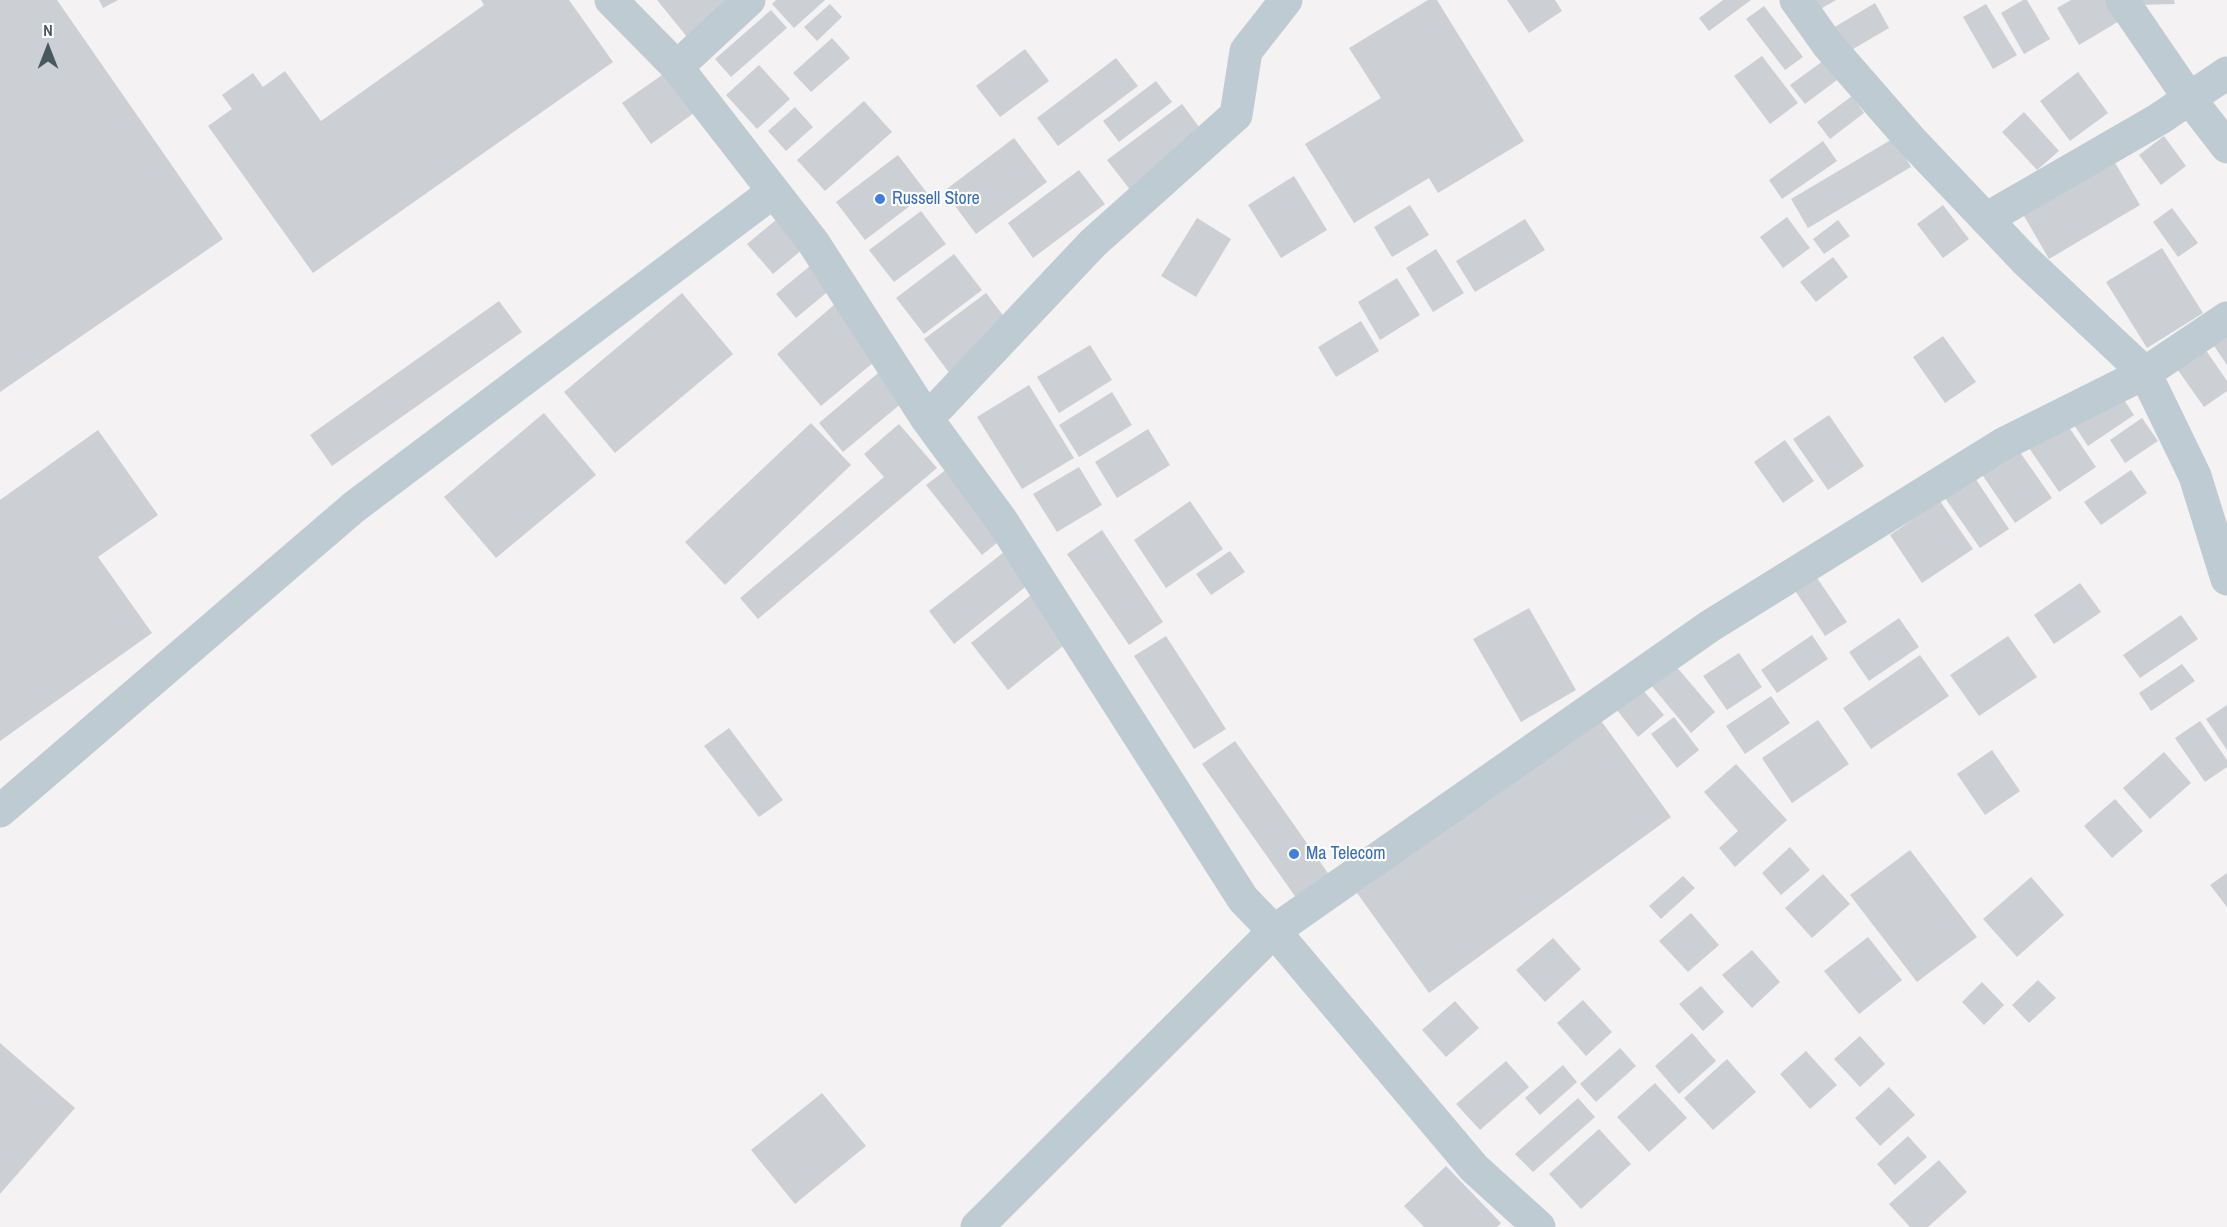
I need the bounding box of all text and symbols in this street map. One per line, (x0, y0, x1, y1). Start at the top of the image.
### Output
north arrow (18, 18, 78, 78)
text: N (43, 19, 53, 41)
place label: Russell Store (892, 188, 980, 210)
marker: Russell Store (873, 192, 887, 206)
place label: Ma Telecom (1306, 843, 1386, 865)
marker: Ma Telecom (1287, 847, 1301, 861)

